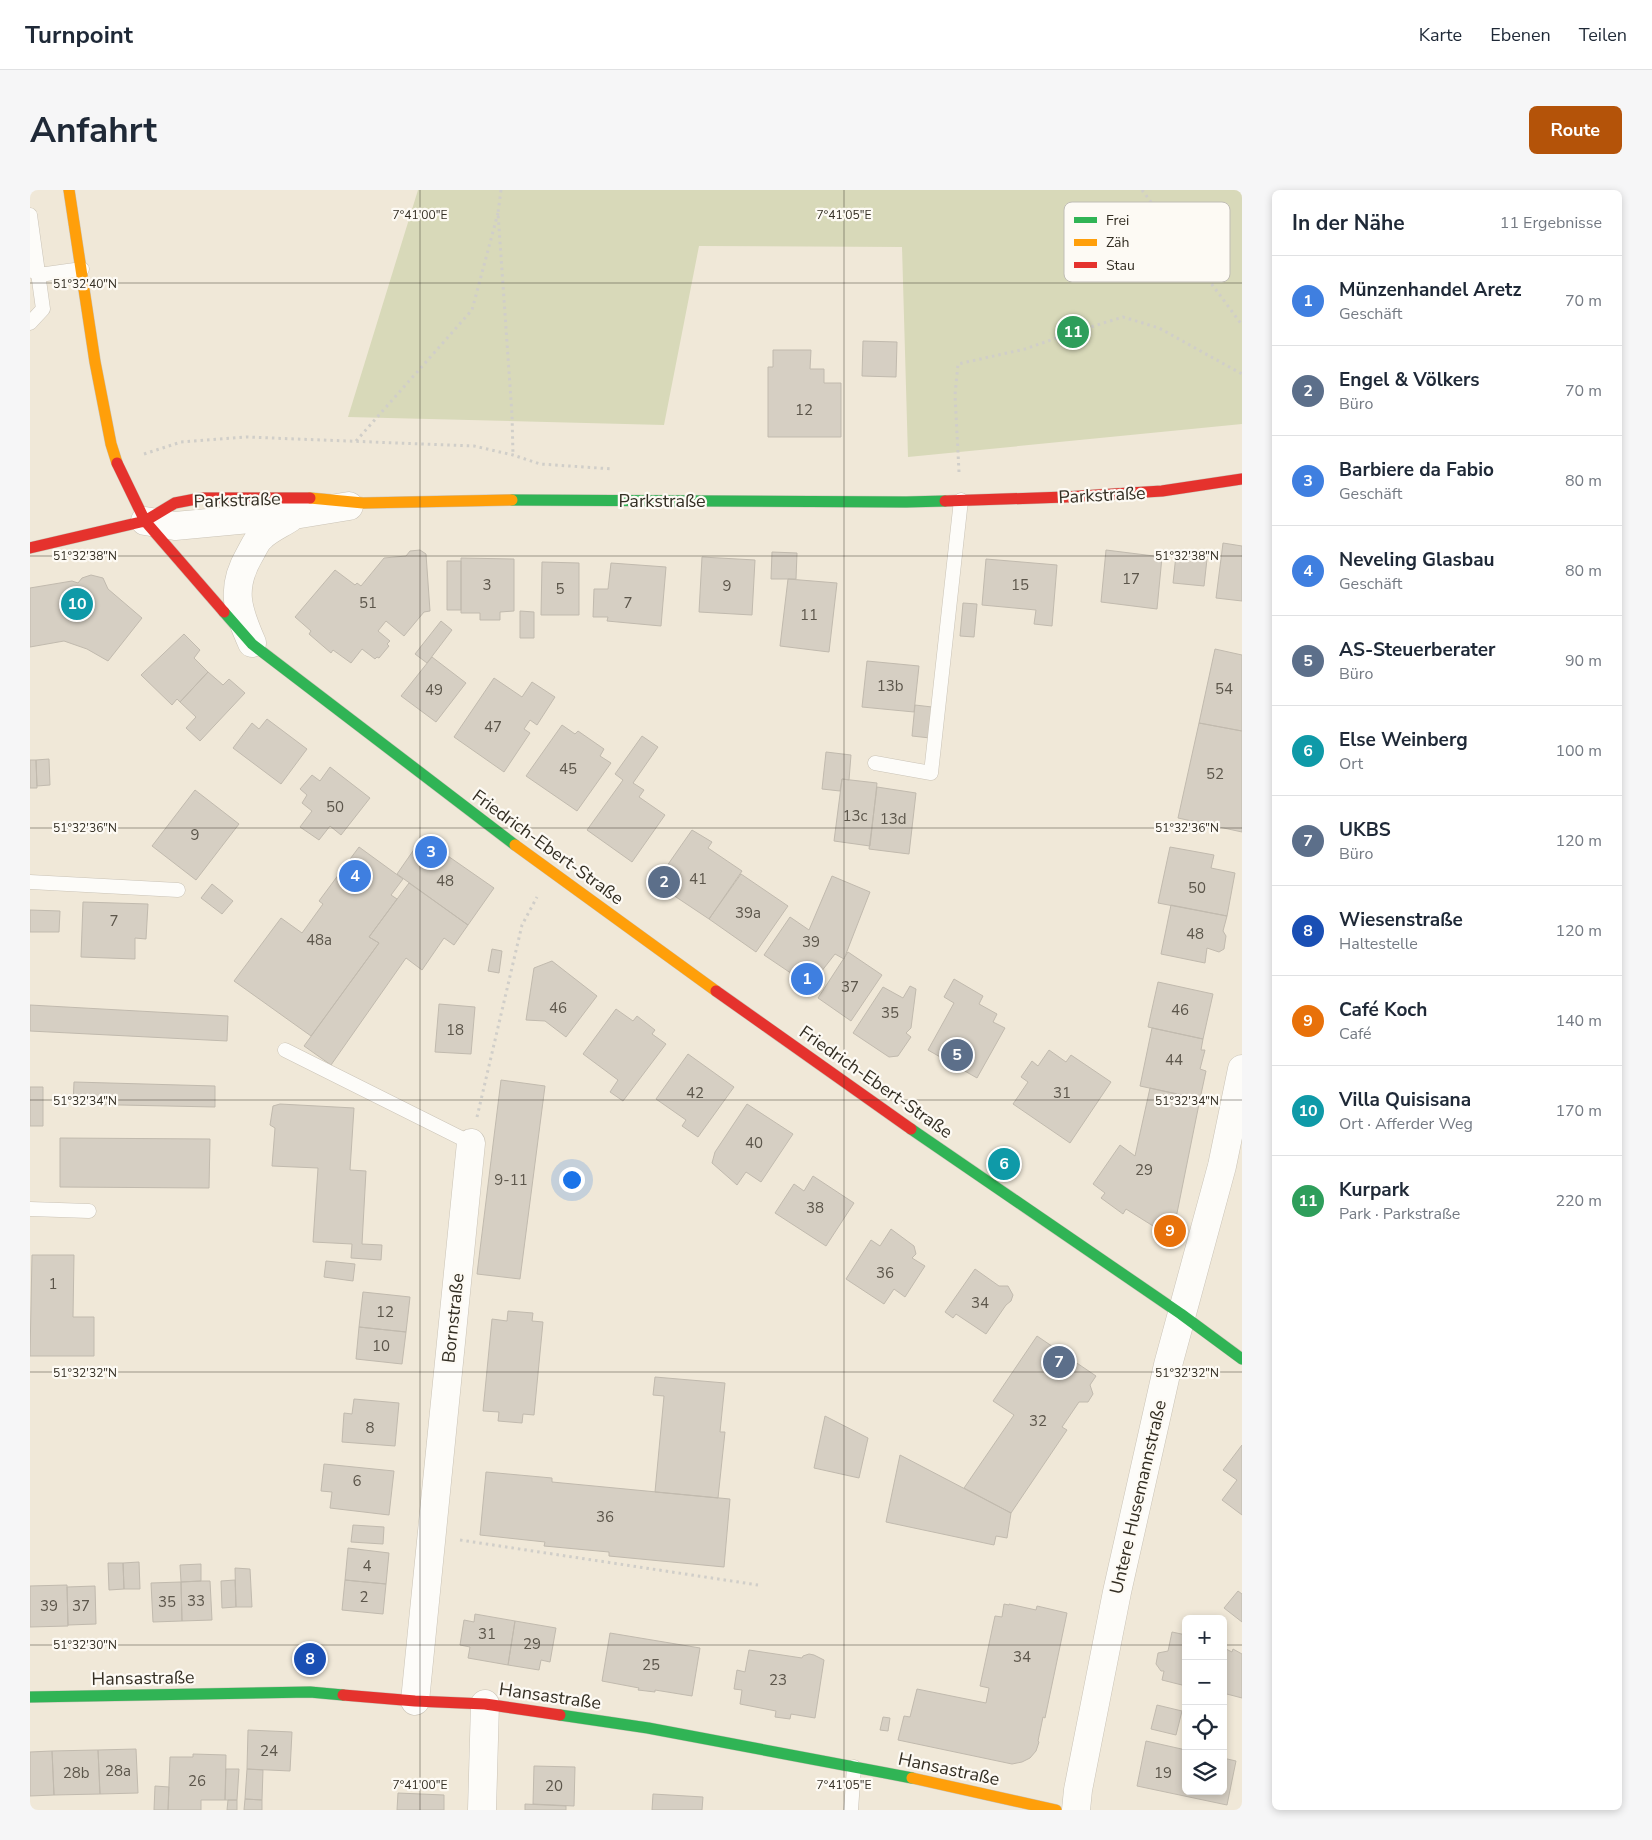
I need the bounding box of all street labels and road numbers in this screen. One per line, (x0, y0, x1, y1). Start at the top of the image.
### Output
street label: Parkstraße (1058, 481, 1146, 509)
street label: Parkstraße (193, 486, 281, 514)
street label: Parkstraße (618, 489, 706, 513)
street label: Friedrich-Ebert-Straße (467, 784, 629, 910)
street label: Friedrich-Ebert-Straße (795, 1020, 957, 1144)
street label: Bornstraße (436, 1272, 470, 1364)
street label: Untere Husemannstraße (1104, 1398, 1172, 1596)
street label: Hansastraße (91, 1665, 195, 1691)
street label: Hansastraße (497, 1677, 603, 1715)
street label: Hansastraße (896, 1747, 1002, 1791)

